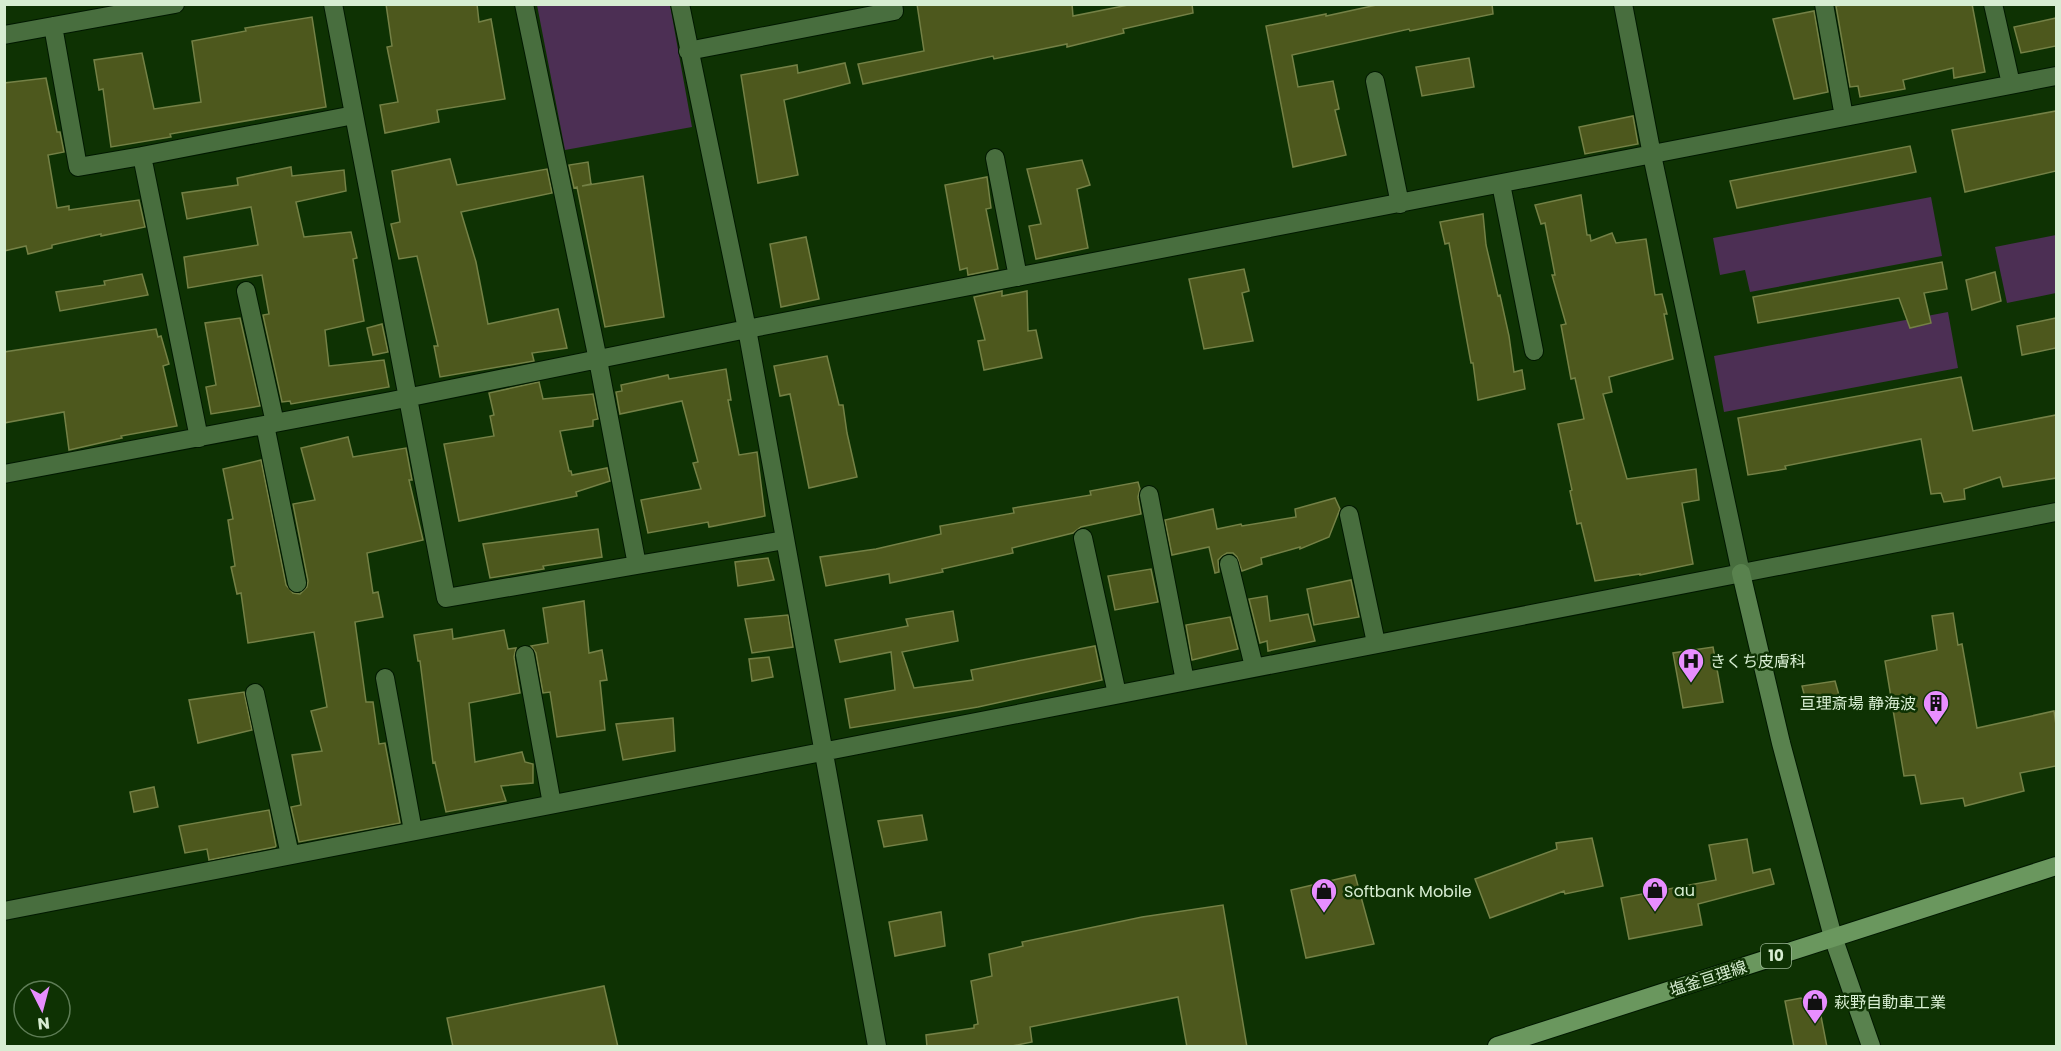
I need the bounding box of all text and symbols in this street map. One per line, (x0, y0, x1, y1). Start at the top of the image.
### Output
hospital icon: きくち皮膚科 (1676, 646, 1706, 684)
place label: きくち皮膚科 (1710, 650, 1806, 673)
building icon: 亘理斎場 静海波 (1921, 688, 1951, 726)
place label: 亘理斎場 静海波 (1800, 692, 1916, 715)
shop icon: au (1640, 875, 1670, 913)
shop icon: Softbank Mobile (1309, 876, 1339, 914)
place label: au (1674, 879, 1695, 902)
place label: Softbank Mobile (1344, 880, 1472, 903)
road number: 10 (1761, 944, 1791, 968)
street label: 塩釜亘理線 (1667, 955, 1750, 1002)
north arrow (12, 979, 72, 1039)
shop icon: 萩野自動車工業 (1800, 987, 1830, 1025)
place label: 萩野自動車工業 (1834, 991, 1946, 1014)
text: N (36, 1011, 51, 1035)

